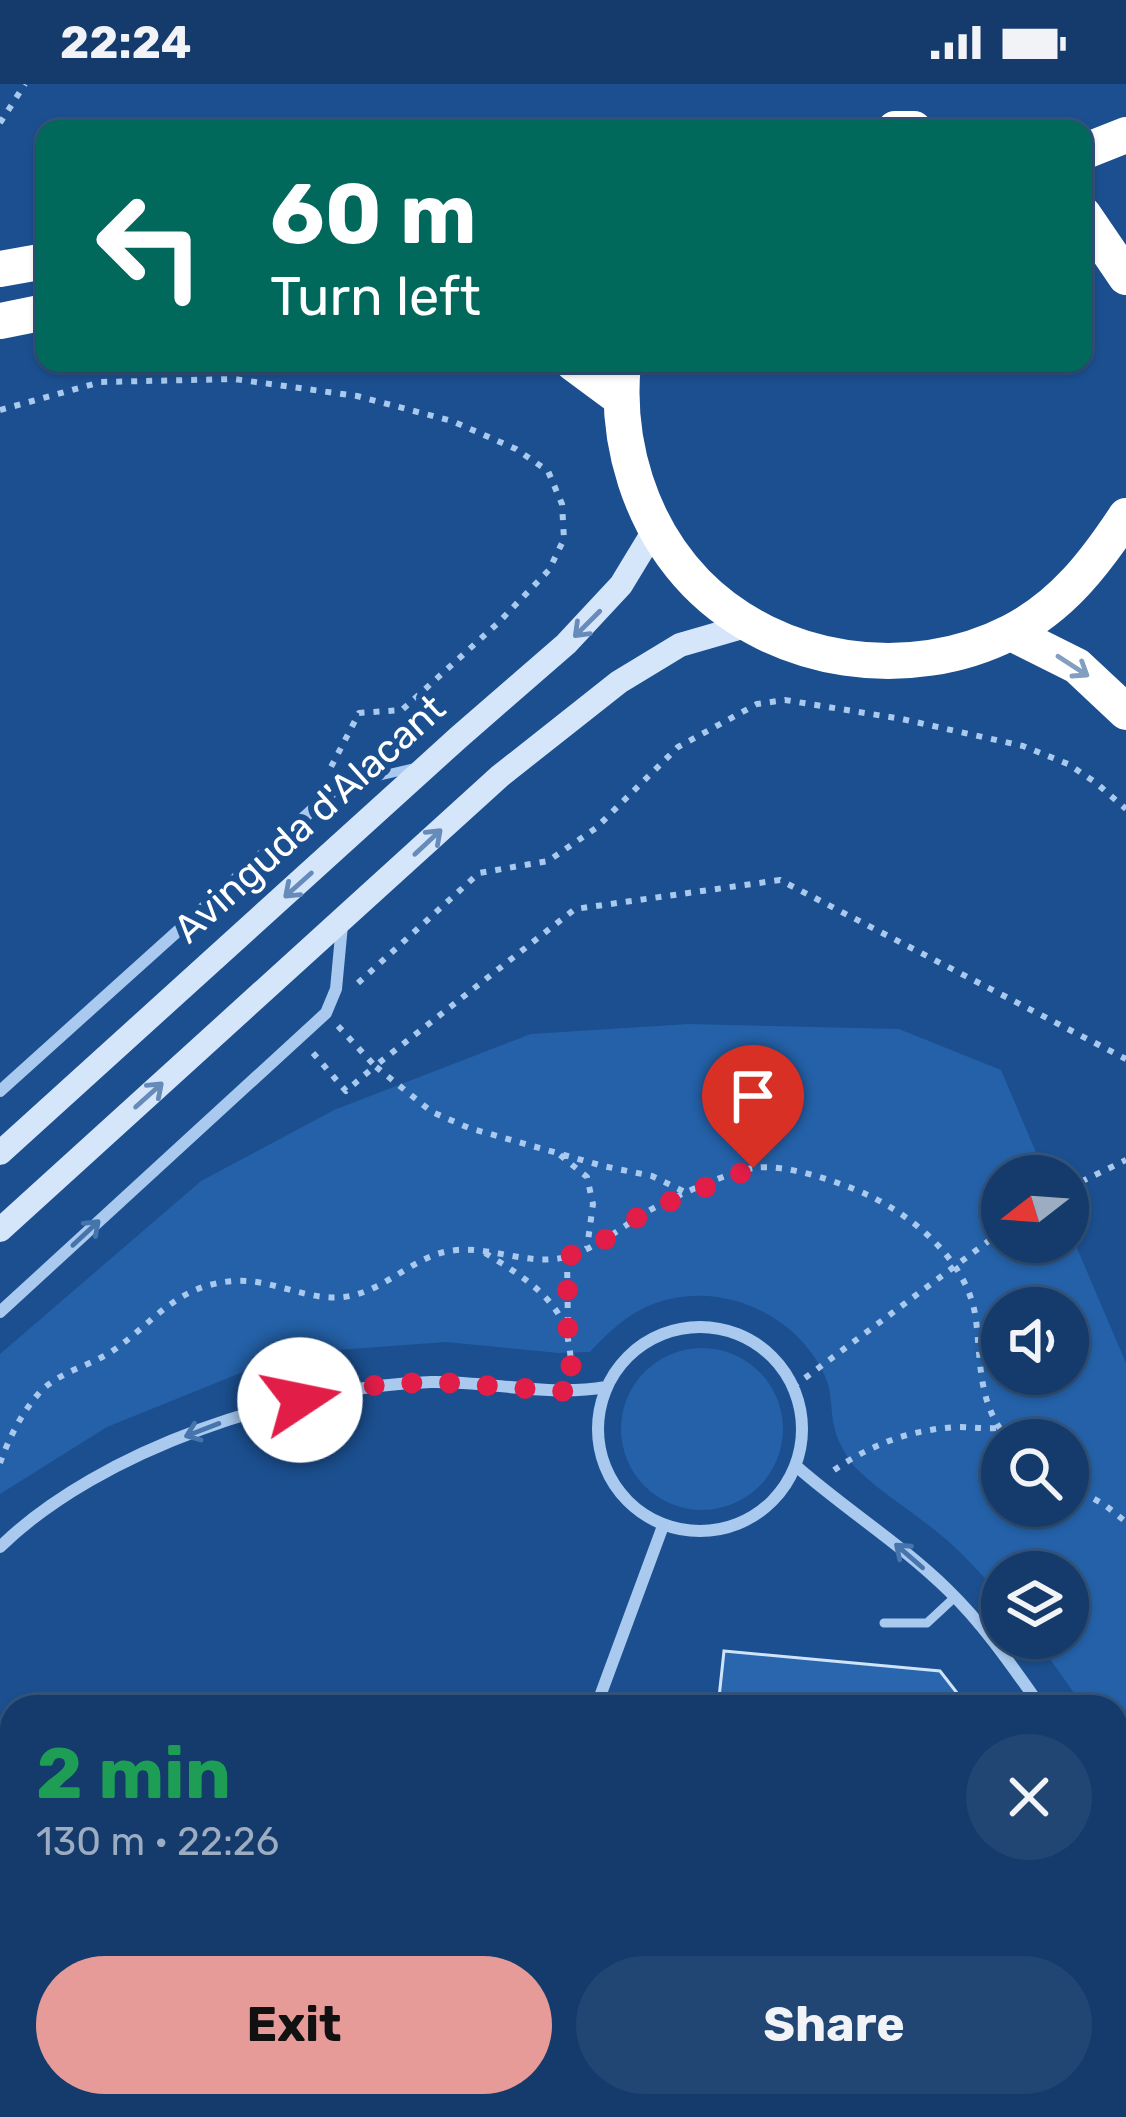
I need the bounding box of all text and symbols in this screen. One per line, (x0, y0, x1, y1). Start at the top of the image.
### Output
text: 22:24 (60, 16, 191, 69)
text: 60 m (270, 164, 477, 264)
icon: left (72, 168, 228, 324)
text: Turn left (270, 265, 481, 329)
one-way arrow (573, 609, 602, 637)
one-way arrow (1055, 654, 1089, 679)
street label: Avinguda d'Alacant (165, 685, 455, 952)
one-way arrow (412, 829, 442, 856)
one-way arrow (283, 871, 313, 898)
pin (702, 1045, 804, 1168)
icon: arrive (720, 1063, 786, 1129)
one-way arrow (133, 1082, 163, 1109)
north arrow (981, 1155, 1089, 1263)
map controls (981, 1155, 1089, 1659)
one-way arrow (71, 1219, 101, 1247)
button: sound (981, 1287, 1089, 1395)
position arrow (237, 1337, 363, 1463)
button: search (981, 1419, 1089, 1527)
one-way arrow (184, 1420, 221, 1442)
one-way arrow (894, 1543, 925, 1570)
button: layers (981, 1551, 1089, 1659)
text: 2 min (36, 1731, 231, 1816)
button: close (966, 1734, 1092, 1860)
text: 130 m · 22:26 (36, 1819, 279, 1865)
button: Exit (36, 1956, 552, 2094)
button: Share (576, 1956, 1092, 2094)

